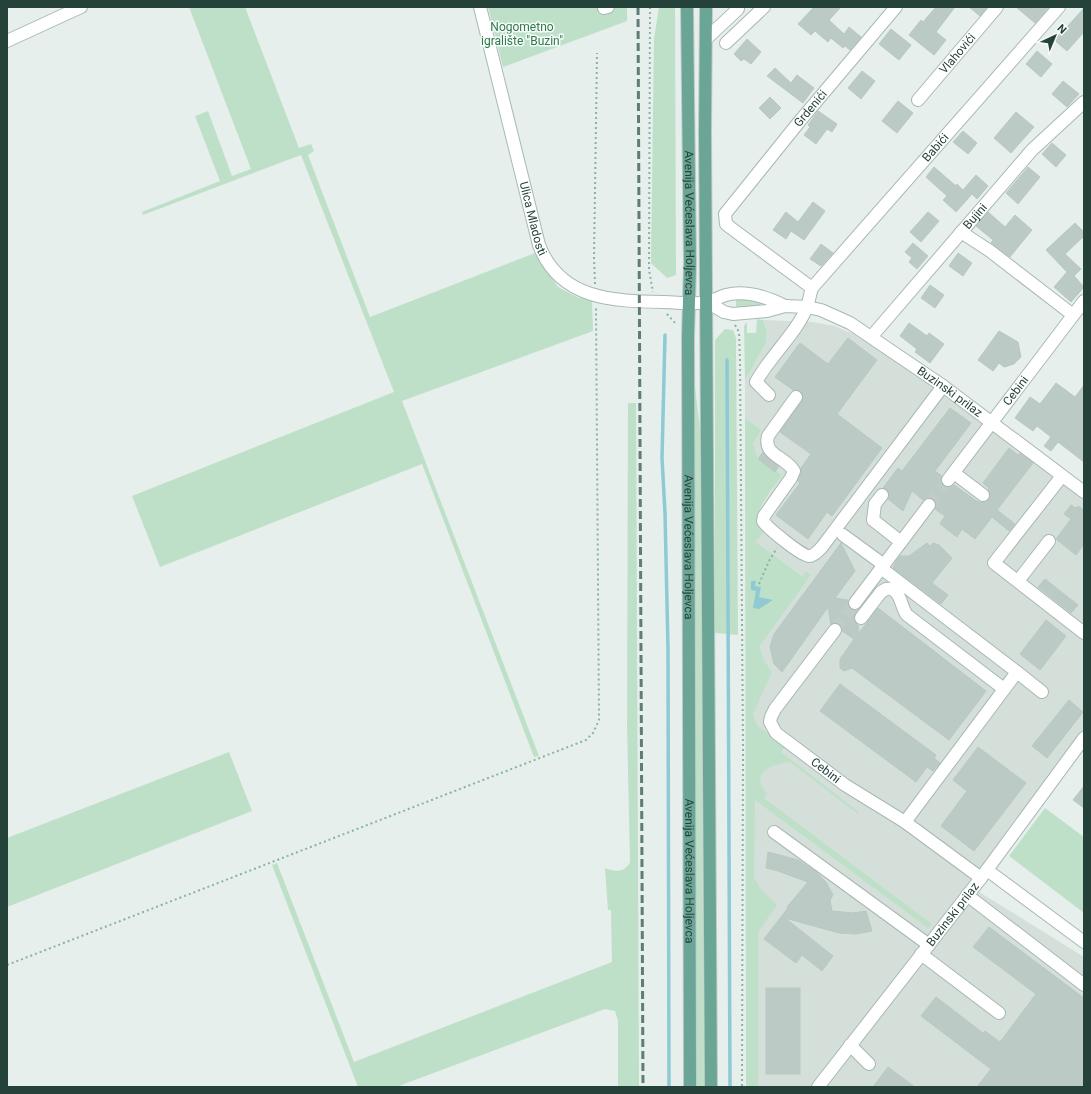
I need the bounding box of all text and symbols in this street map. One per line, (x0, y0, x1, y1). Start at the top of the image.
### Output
north arrow (1035, 16, 1075, 56)
park label: Nogometno igralište "Buzin" (481, 20, 563, 48)
text: N (1054, 22, 1069, 37)
street label: Vlahovići (936, 30, 979, 76)
street label: Grdenići (791, 87, 830, 130)
street label: Babići (919, 131, 952, 165)
street label: Avenija Većeslava Holjevca (682, 150, 697, 296)
street label: Ulica Mladosti (517, 180, 550, 258)
street label: Bujini (960, 200, 990, 232)
street label: Buzinski prilaz (914, 364, 985, 420)
street label: Cebini (1000, 373, 1031, 408)
street label: Avenija Većeslava Holjevca (681, 474, 696, 619)
street label: Cebini (808, 755, 843, 786)
street label: Avenija Većeslava Holjevca (682, 798, 697, 943)
street label: Buzinski prilaz (923, 880, 982, 949)

